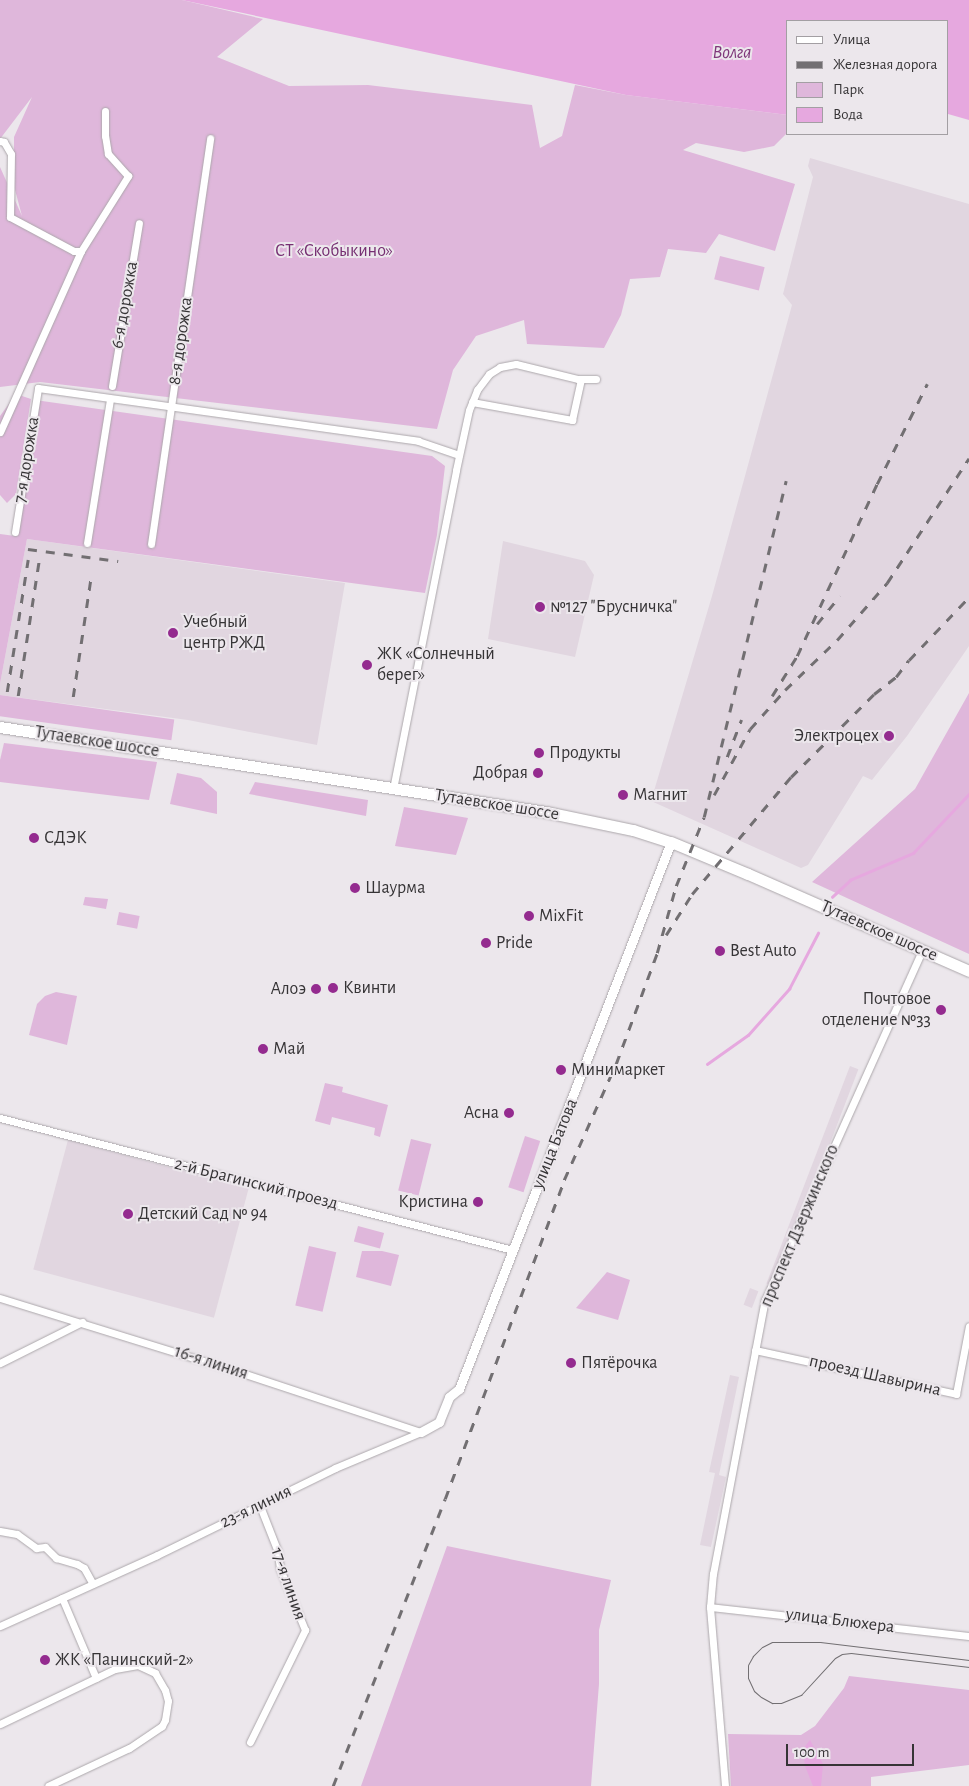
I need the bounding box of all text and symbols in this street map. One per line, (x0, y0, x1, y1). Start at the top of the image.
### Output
legend (786, 20, 949, 135)
text: Улица (833, 32, 870, 47)
water label: Волга (713, 42, 751, 64)
text: Железная дорога (833, 57, 937, 72)
text: Парк (833, 82, 864, 97)
text: Вода (833, 107, 863, 122)
park label: СТ «Скобыкино» (275, 240, 393, 262)
street label: 6-я дорожка (107, 260, 143, 350)
street label: 8-я дорожка (164, 296, 198, 386)
street label: 7-я дорожка (10, 415, 44, 505)
place label: №127 "Брусничка" (550, 596, 677, 618)
marker: №127 "Брусничка" (534, 601, 546, 613)
place label: Учебный центр РЖД (183, 612, 265, 654)
marker: Учебный центр РЖД (167, 627, 179, 639)
place label: ЖК «Солнечный берег» (377, 644, 495, 686)
marker: ЖК «Солнечный берег» (361, 659, 373, 671)
street label: Тутаевское шоссе (33, 722, 161, 762)
place label: Электроцех (794, 725, 879, 747)
marker: Электроцех (883, 730, 895, 742)
place label: Продукты (549, 742, 621, 764)
marker: Продукты (533, 747, 545, 759)
place label: Добрая (473, 762, 528, 784)
marker: Добрая (532, 767, 544, 779)
place label: Магнит (633, 784, 687, 806)
street label: Тутаевское шоссе (433, 785, 561, 825)
marker: Магнит (617, 789, 629, 801)
place label: СДЭК (44, 827, 87, 849)
marker: СДЭК (28, 832, 40, 844)
place label: Шаурма (365, 877, 425, 899)
marker: Шаурма (349, 882, 361, 894)
street label: Тутаевское шоссе (817, 896, 941, 966)
place label: MixFit (539, 905, 583, 927)
marker: MixFit (523, 910, 535, 922)
place label: Pride (496, 932, 533, 954)
marker: Pride (480, 937, 492, 949)
place label: Best Auto (730, 940, 797, 962)
marker: Best Auto (714, 945, 726, 957)
place label: Квинти (343, 977, 396, 999)
place label: Алоэ (271, 978, 306, 1000)
marker: Квинти (327, 982, 339, 994)
marker: Алоэ (310, 983, 322, 995)
place label: Почтовое отделение №33 (822, 989, 931, 1032)
marker: Почтовое отделение №33 (935, 1004, 947, 1016)
place label: Май (273, 1038, 305, 1060)
marker: Май (257, 1043, 269, 1055)
place label: Минимаркет (571, 1059, 665, 1081)
marker: Минимаркет (555, 1064, 567, 1076)
street label: улица Батова (527, 1096, 583, 1192)
place label: Асна (464, 1102, 499, 1124)
marker: Асна (503, 1107, 515, 1119)
street label: проспект Дзержинского (756, 1141, 844, 1311)
street label: 2-й Брагинский проезд (172, 1153, 340, 1215)
place label: Кристина (398, 1191, 468, 1213)
marker: Кристина (472, 1196, 484, 1208)
place label: Детский Сад № 94 (138, 1203, 268, 1225)
marker: Детский Сад № 94 (122, 1208, 134, 1220)
street label: 16-я линия (171, 1341, 251, 1385)
street label: проезд Шавырина (807, 1350, 943, 1402)
place label: Пятёрочка (581, 1352, 658, 1374)
marker: Пятёрочка (565, 1357, 577, 1369)
street label: 23-я линия (217, 1480, 295, 1534)
street label: 17-я линия (266, 1545, 310, 1623)
street label: улица Блюхера (784, 1604, 896, 1638)
place label: ЖК «Панинский-2» (55, 1649, 194, 1671)
marker: ЖК «Панинский-2» (39, 1654, 51, 1666)
scale bar (789, 1734, 916, 1766)
text: 100 m (794, 1745, 829, 1760)

